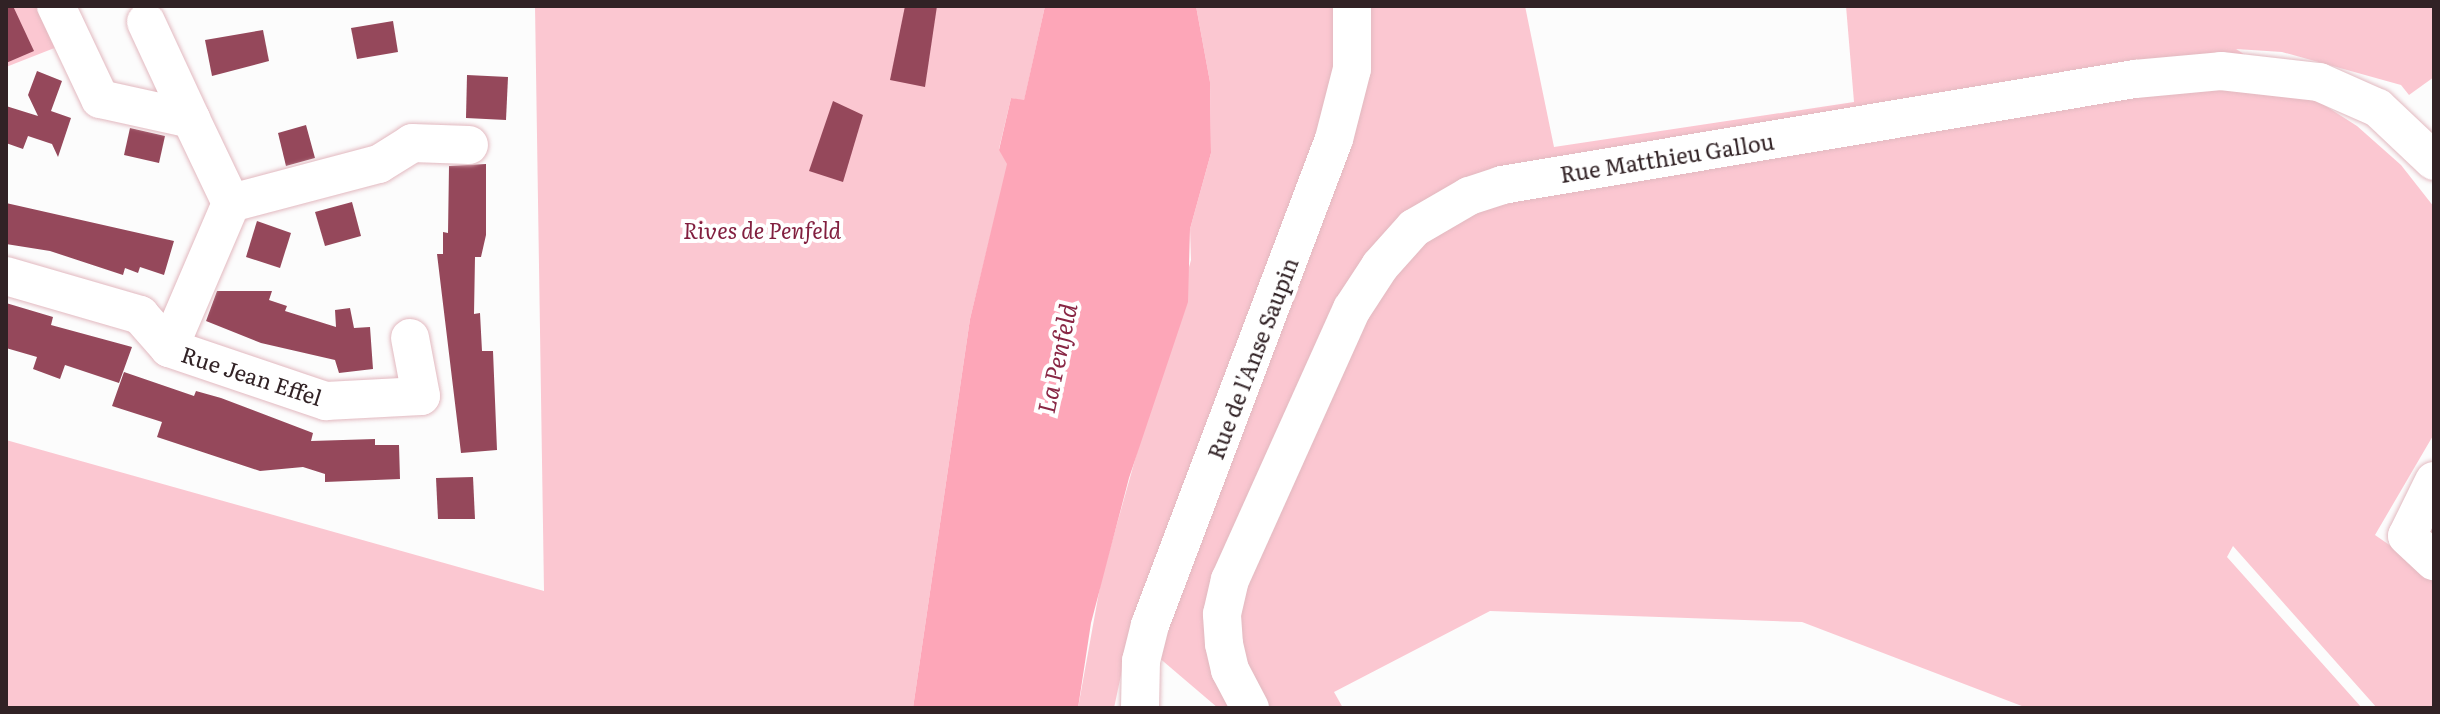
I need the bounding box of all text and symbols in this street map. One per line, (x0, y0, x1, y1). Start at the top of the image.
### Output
street label: Rue Matthieu Gallou (1558, 127, 1776, 187)
park label: Rives de Penfeld (683, 217, 841, 243)
street label: Rue de l'Anse Saupin (1201, 253, 1303, 463)
water label: La Penfeld (1030, 300, 1082, 416)
street label: Rue Jean Effel (178, 340, 326, 410)

